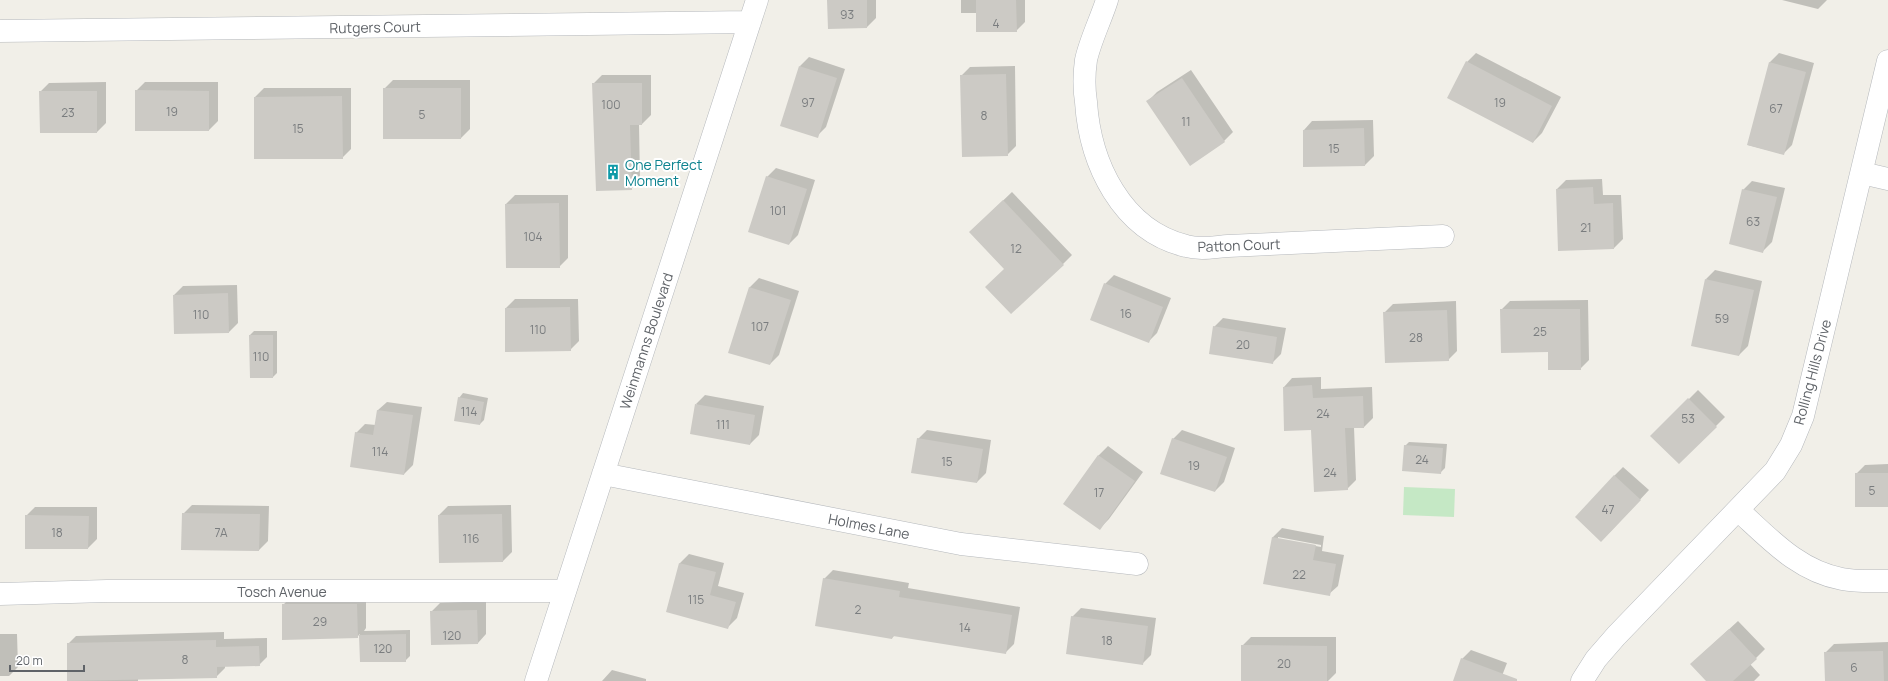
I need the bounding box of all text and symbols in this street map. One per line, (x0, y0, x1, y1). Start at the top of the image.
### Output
house number: 93 (840, 6, 854, 23)
house number: 4 (992, 15, 1000, 32)
street label: Rutgers Court (329, 17, 421, 37)
house number: 97 (801, 94, 815, 111)
house number: 19 (1494, 94, 1506, 111)
house number: 100 (601, 96, 621, 113)
house number: 67 (1769, 100, 1783, 117)
house number: 19 (166, 103, 178, 120)
house number: 23 (61, 104, 75, 121)
house number: 5 (419, 106, 426, 123)
house number: 8 (981, 107, 988, 124)
house number: 11 (1181, 113, 1191, 130)
house number: 15 (292, 120, 304, 137)
house number: 15 (1328, 140, 1340, 157)
place label: One Perfect Moment (625, 155, 703, 190)
building icon: One Perfect Moment (604, 163, 622, 181)
house number: 101 (770, 202, 786, 219)
house number: 63 (1746, 213, 1760, 230)
house number: 21 (1580, 219, 1592, 236)
house number: 104 (523, 228, 543, 245)
street label: Patton Court (1197, 234, 1281, 256)
house number: 12 (1010, 240, 1022, 257)
street label: Weinmanns Boulevard (615, 270, 677, 412)
house number: 16 (1120, 305, 1132, 322)
house number: 110 (193, 306, 209, 323)
house number: 59 (1715, 310, 1729, 327)
street label: Rolling Hills Drive (1789, 317, 1835, 427)
house number: 107 (751, 318, 769, 335)
house number: 110 (530, 321, 546, 338)
house number: 25 (1533, 323, 1547, 340)
house number: 28 (1409, 329, 1423, 346)
house number: 20 (1236, 336, 1250, 353)
house number: 110 (253, 348, 269, 365)
house number: 114 (461, 403, 477, 420)
house number: 24 (1316, 405, 1330, 422)
house number: 53 (1681, 410, 1695, 427)
house number: 111 (716, 416, 730, 433)
house number: 114 (372, 443, 388, 460)
house number: 24 (1415, 451, 1429, 468)
house number: 15 (941, 453, 953, 470)
house number: 19 (1188, 457, 1200, 474)
house number: 24 (1323, 464, 1337, 481)
house number: 5 (1869, 482, 1876, 499)
house number: 17 (1094, 484, 1104, 501)
house number: 47 (1601, 501, 1615, 518)
street label: Holmes Lane (827, 509, 911, 543)
house number: 18 (51, 524, 63, 541)
house number: 7A (214, 524, 228, 541)
house number: 116 (463, 530, 479, 547)
house number: 22 (1292, 566, 1306, 583)
street label: Tosch Avenue (237, 582, 327, 601)
house number: 115 (688, 591, 704, 608)
house number: 2 (855, 601, 862, 618)
house number: 29 (313, 613, 327, 630)
house number: 14 (959, 619, 971, 636)
house number: 120 (443, 627, 461, 644)
house number: 18 (1101, 632, 1113, 649)
house number: 120 (374, 640, 392, 657)
scale bar (10, 647, 84, 673)
house number: 8 (182, 651, 189, 668)
text: 20 m (16, 652, 43, 669)
house number: 20 (1277, 655, 1291, 672)
house number: 6 (1850, 659, 1858, 676)

